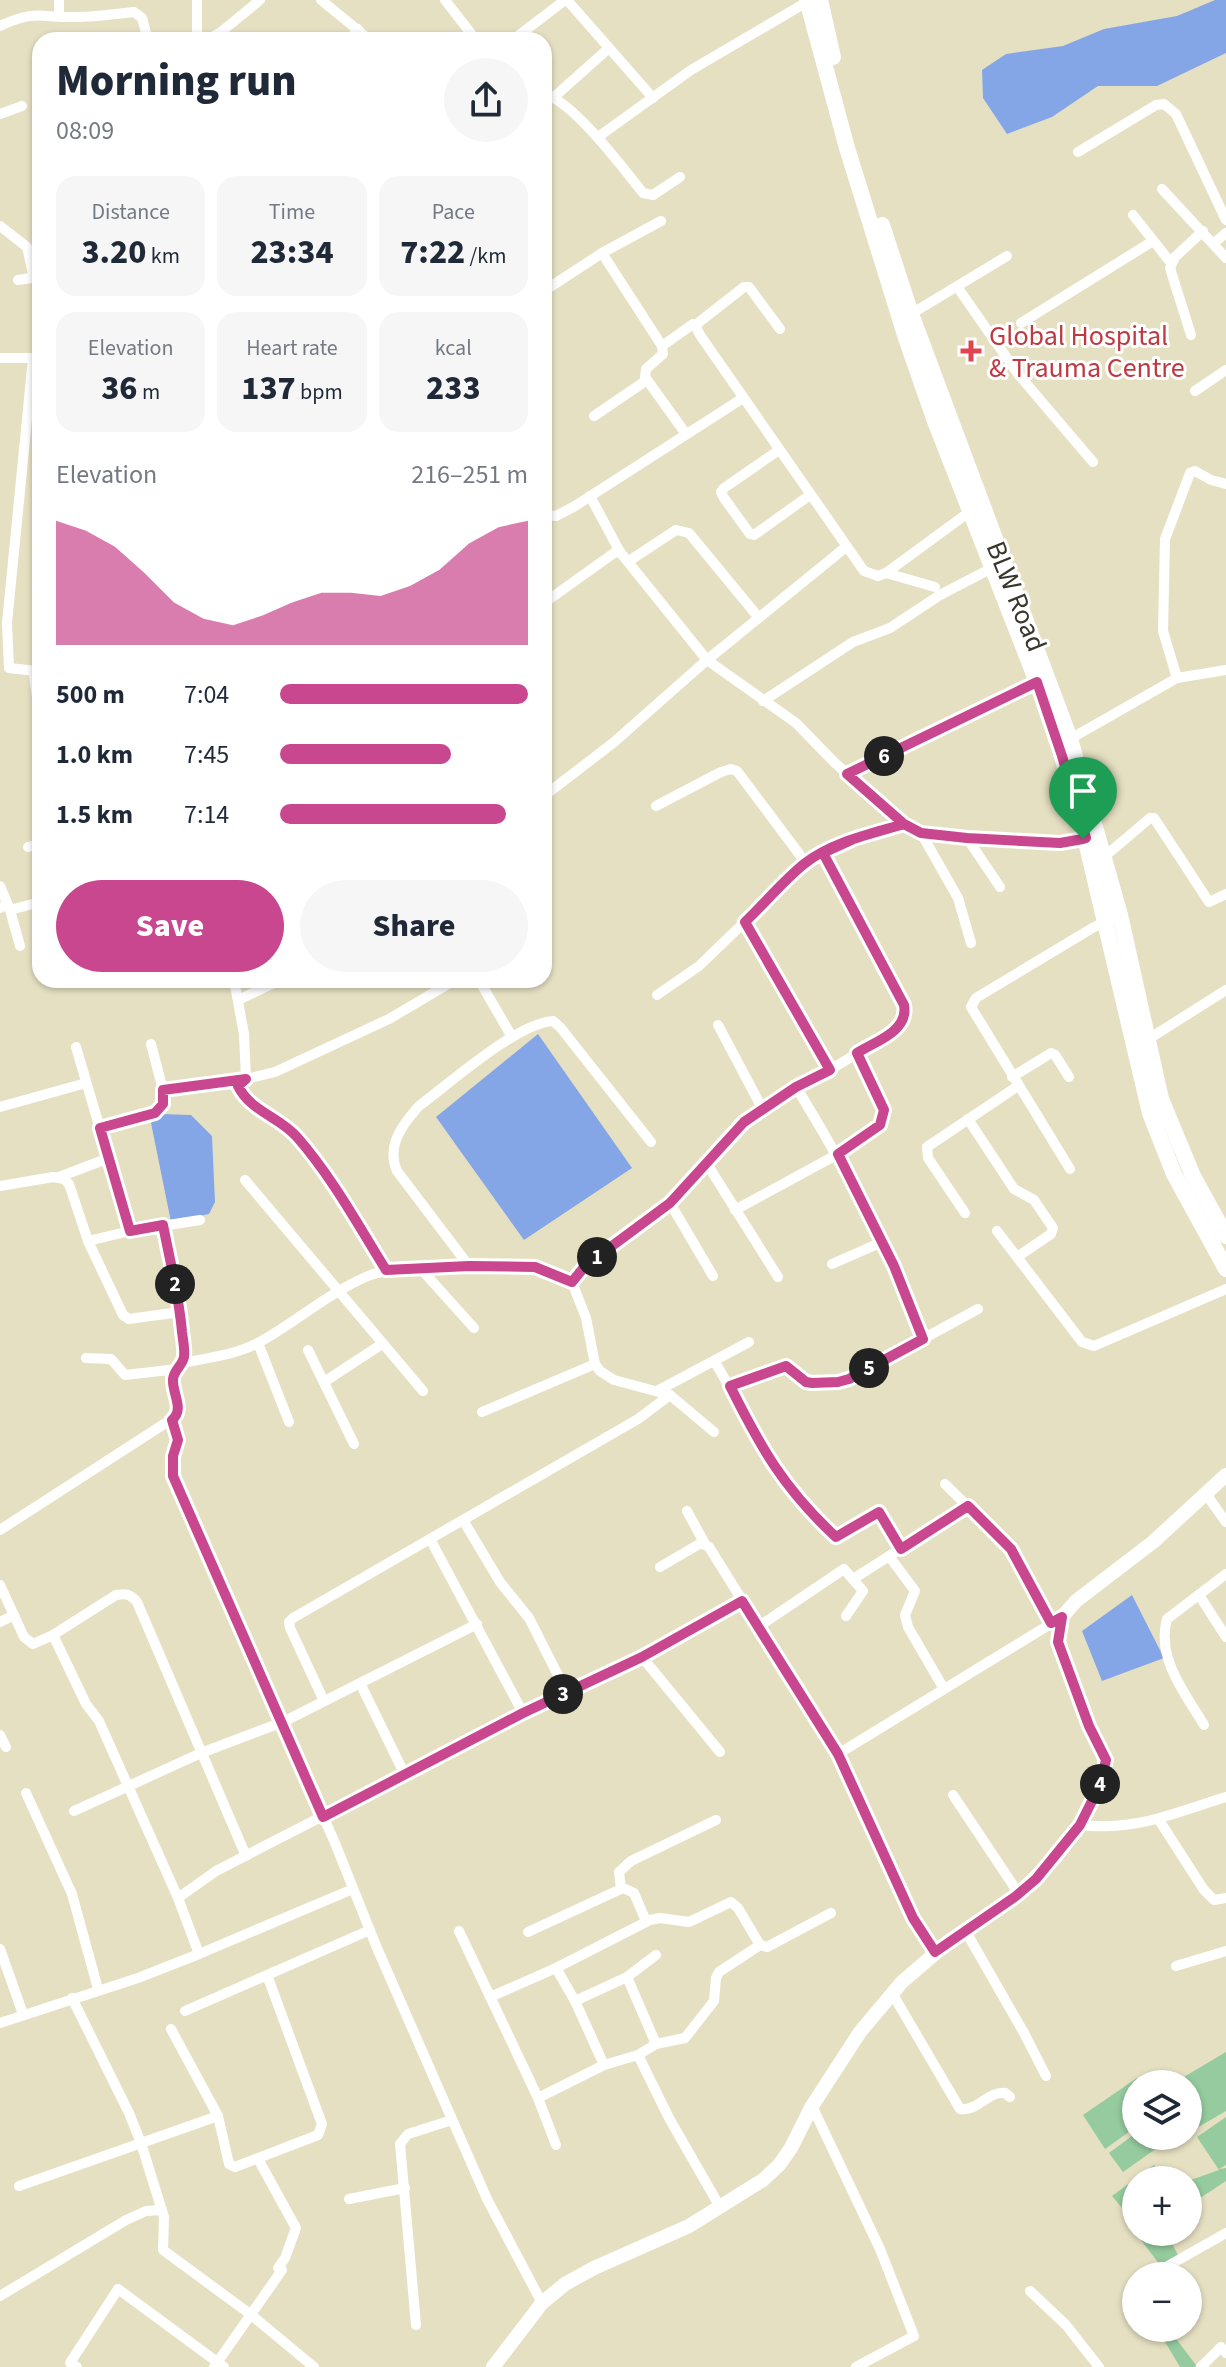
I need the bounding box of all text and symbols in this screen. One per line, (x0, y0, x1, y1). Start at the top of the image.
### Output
text: Morning run (56, 50, 297, 113)
button: share (444, 58, 528, 142)
text: 08:09 (56, 112, 114, 149)
text: Distance (92, 196, 170, 228)
text: Time (269, 196, 315, 228)
text: Pace (432, 196, 475, 228)
text: 3.20 (81, 228, 146, 277)
text: 23:34 (250, 228, 334, 277)
text: 7:22 (400, 228, 465, 277)
text: km (146, 240, 180, 272)
text: /km (465, 240, 506, 272)
place label: Global Hospital & Trauma Centre (989, 316, 1185, 388)
text: Elevation (88, 332, 174, 364)
text: Heart rate (246, 332, 338, 364)
text: kcal (435, 332, 472, 364)
marker: Global Hospital & Trauma Centre (960, 340, 982, 362)
text: 36 (101, 364, 138, 413)
text: 137 (241, 364, 296, 413)
text: 233 (426, 364, 481, 413)
text: m (138, 376, 160, 408)
text: bpm (296, 376, 343, 408)
text: Elevation (56, 456, 157, 493)
text: 216–251 m (411, 456, 528, 493)
street label: BLW Road (976, 535, 1056, 658)
text: 500 m (56, 676, 125, 713)
text: 7:04 (184, 676, 229, 713)
text: 1.0 km (56, 736, 133, 773)
text: 7:45 (184, 736, 229, 773)
pin: 6 (864, 736, 904, 776)
text: 6 (878, 740, 890, 772)
pin (1049, 757, 1117, 839)
icon: arrive (1061, 769, 1105, 813)
text: 1.5 km (56, 796, 133, 833)
text: 7:14 (184, 796, 229, 833)
button: Save (56, 880, 284, 972)
button: Share (300, 880, 528, 972)
pin: 1 (577, 1237, 617, 1277)
text: 1 (591, 1241, 603, 1273)
pin: 2 (155, 1264, 195, 1304)
text: 2 (169, 1268, 181, 1300)
pin: 5 (849, 1348, 889, 1388)
text: 5 (863, 1352, 875, 1384)
pin: 3 (543, 1674, 583, 1714)
text: 3 (557, 1678, 569, 1710)
pin: 4 (1080, 1764, 1120, 1804)
text: 4 (1094, 1768, 1106, 1800)
map controls (1122, 2070, 1202, 2342)
button: layers (1122, 2070, 1202, 2150)
button: + (1122, 2166, 1202, 2246)
button: − (1122, 2262, 1202, 2342)

